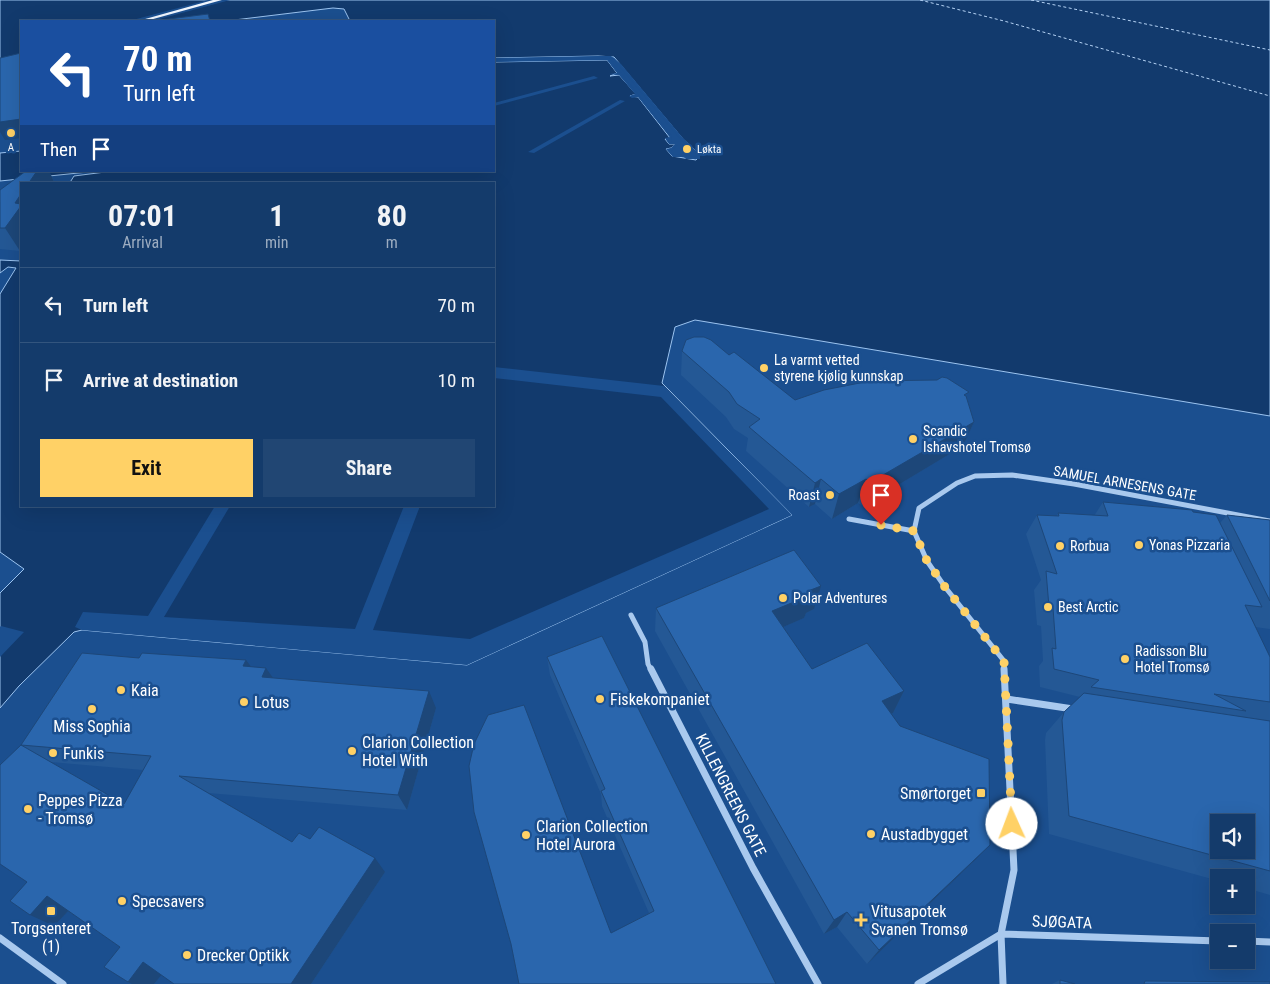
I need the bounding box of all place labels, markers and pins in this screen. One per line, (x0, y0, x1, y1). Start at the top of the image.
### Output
marker: A (5, 127, 17, 139)
place label: A (8, 141, 15, 154)
marker: Løkta (681, 143, 693, 155)
place label: Løkta (697, 143, 721, 156)
place label: La varmt vetted styrene kjølig kunnskap (774, 352, 904, 384)
marker: La varmt vetted styrene kjølig kunnskap (758, 362, 770, 374)
place label: Scandic Ishavshotel Tromsø (923, 423, 1031, 455)
marker: Scandic Ishavshotel Tromsø (907, 433, 919, 445)
pin (860, 474, 902, 525)
place label: Roast (788, 487, 820, 503)
marker: Roast (824, 489, 836, 501)
place label: Yonas Pizzaria (1149, 537, 1230, 553)
place label: Rorbua (1070, 538, 1109, 554)
marker: Yonas Pizzaria (1133, 539, 1145, 551)
marker: Rorbua (1054, 540, 1066, 552)
place label: Polar Adventures (793, 590, 887, 606)
marker: Polar Adventures (777, 592, 789, 604)
place label: Best Arctic (1058, 599, 1118, 615)
marker: Best Arctic (1042, 601, 1054, 613)
place label: Radisson Blu Hotel Tromsø (1135, 643, 1209, 675)
marker: Radisson Blu Hotel Tromsø (1119, 653, 1131, 665)
place label: Kaia (131, 681, 159, 700)
marker: Kaia (115, 684, 127, 696)
place label: Fiskekompaniet (610, 690, 710, 709)
place label: Lotus (254, 693, 289, 712)
marker: Fiskekompaniet (594, 693, 606, 705)
marker: Lotus (238, 696, 250, 708)
marker: Miss Sophia (86, 703, 98, 715)
place label: Miss Sophia (53, 717, 131, 736)
place label: Clarion Collection Hotel With (362, 733, 474, 770)
place label: Funkis (63, 744, 104, 763)
marker: Clarion Collection Hotel With (346, 745, 358, 757)
marker: Funkis (47, 747, 59, 759)
place label: Smørtorget (900, 784, 971, 803)
marker: Smørtorget (975, 787, 987, 799)
place label: Peppes Pizza - Tromsø (38, 791, 123, 828)
marker: Peppes Pizza - Tromsø (22, 803, 34, 815)
place label: Clarion Collection Hotel Aurora (536, 817, 648, 854)
place label: Austadbygget (881, 825, 968, 844)
marker: Austadbygget (865, 828, 877, 840)
marker: Clarion Collection Hotel Aurora (520, 829, 532, 841)
place label: Specsavers (132, 892, 204, 911)
marker: Specsavers (116, 895, 128, 907)
place label: Vitusapotek Svanen Tromsø (871, 902, 968, 939)
marker: Torgsenteret (1) (45, 905, 57, 917)
marker: Vitusapotek Svanen Tromsø (855, 914, 867, 926)
place label: Torgsenteret (1) (11, 919, 91, 956)
place label: Drecker Optikk (197, 946, 290, 965)
marker: Drecker Optikk (181, 949, 193, 961)

